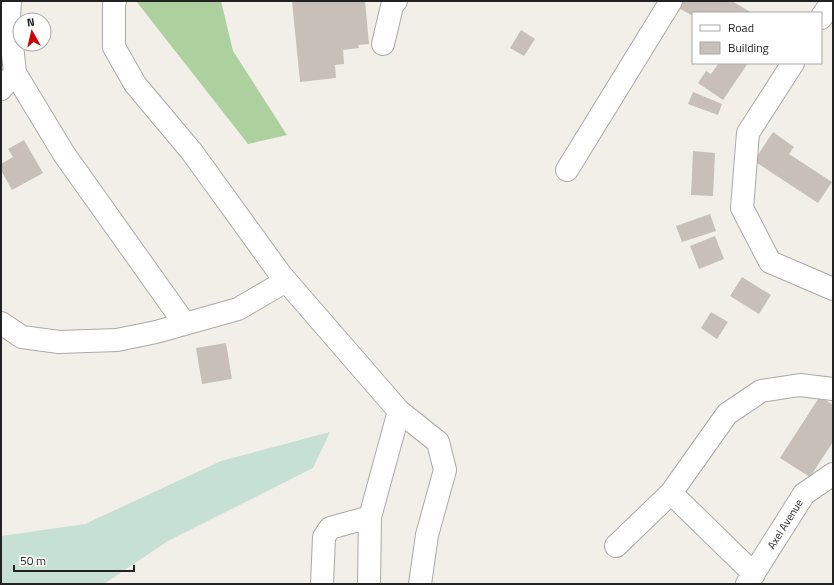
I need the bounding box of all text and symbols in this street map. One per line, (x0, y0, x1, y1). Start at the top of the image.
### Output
north arrow (12, 12, 52, 52)
legend (692, 12, 822, 64)
text: N (26, 14, 35, 31)
text: Road (728, 18, 754, 37)
text: Building (728, 38, 769, 57)
street label: Axel Avenue (763, 496, 807, 552)
scale bar (14, 547, 134, 573)
text: 50 m (20, 551, 46, 570)

